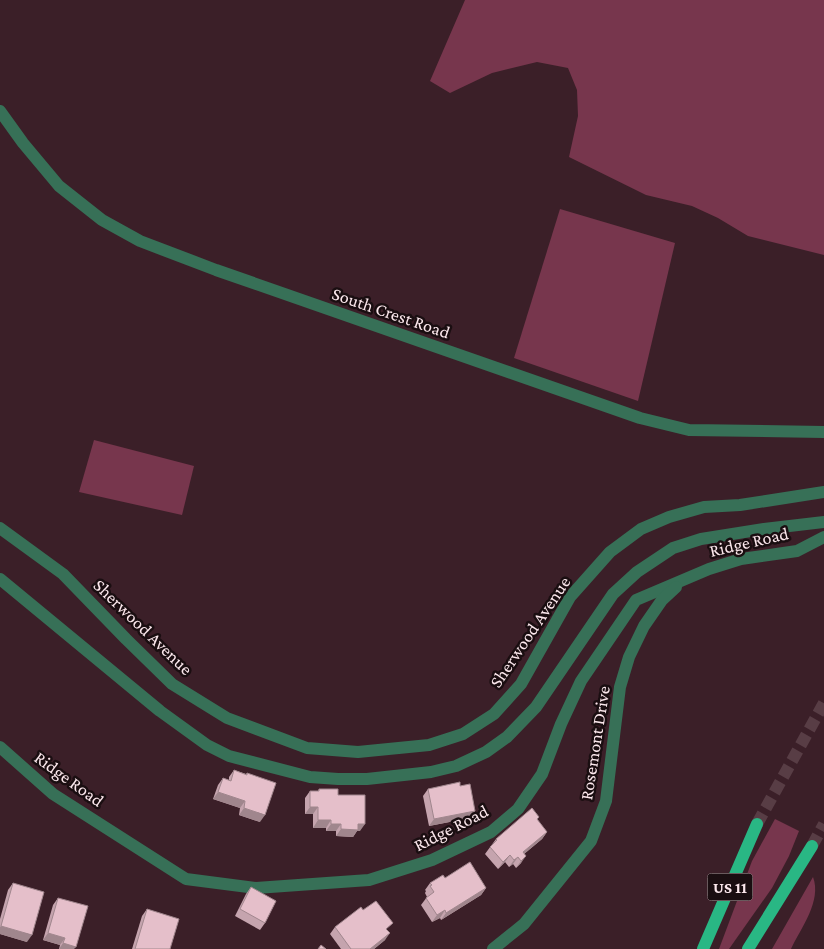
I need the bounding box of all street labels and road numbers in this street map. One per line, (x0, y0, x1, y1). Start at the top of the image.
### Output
street label: South Crest Road (329, 283, 453, 343)
street label: Ridge Road (708, 523, 791, 561)
street label: Sherwood Avenue (486, 573, 574, 691)
street label: Sherwood Avenue (90, 575, 196, 679)
street label: Rosemont Drive (576, 684, 614, 801)
street label: Ridge Road (31, 747, 108, 811)
street label: Ridge Road (411, 801, 492, 855)
road number: US 11 (708, 874, 752, 900)

